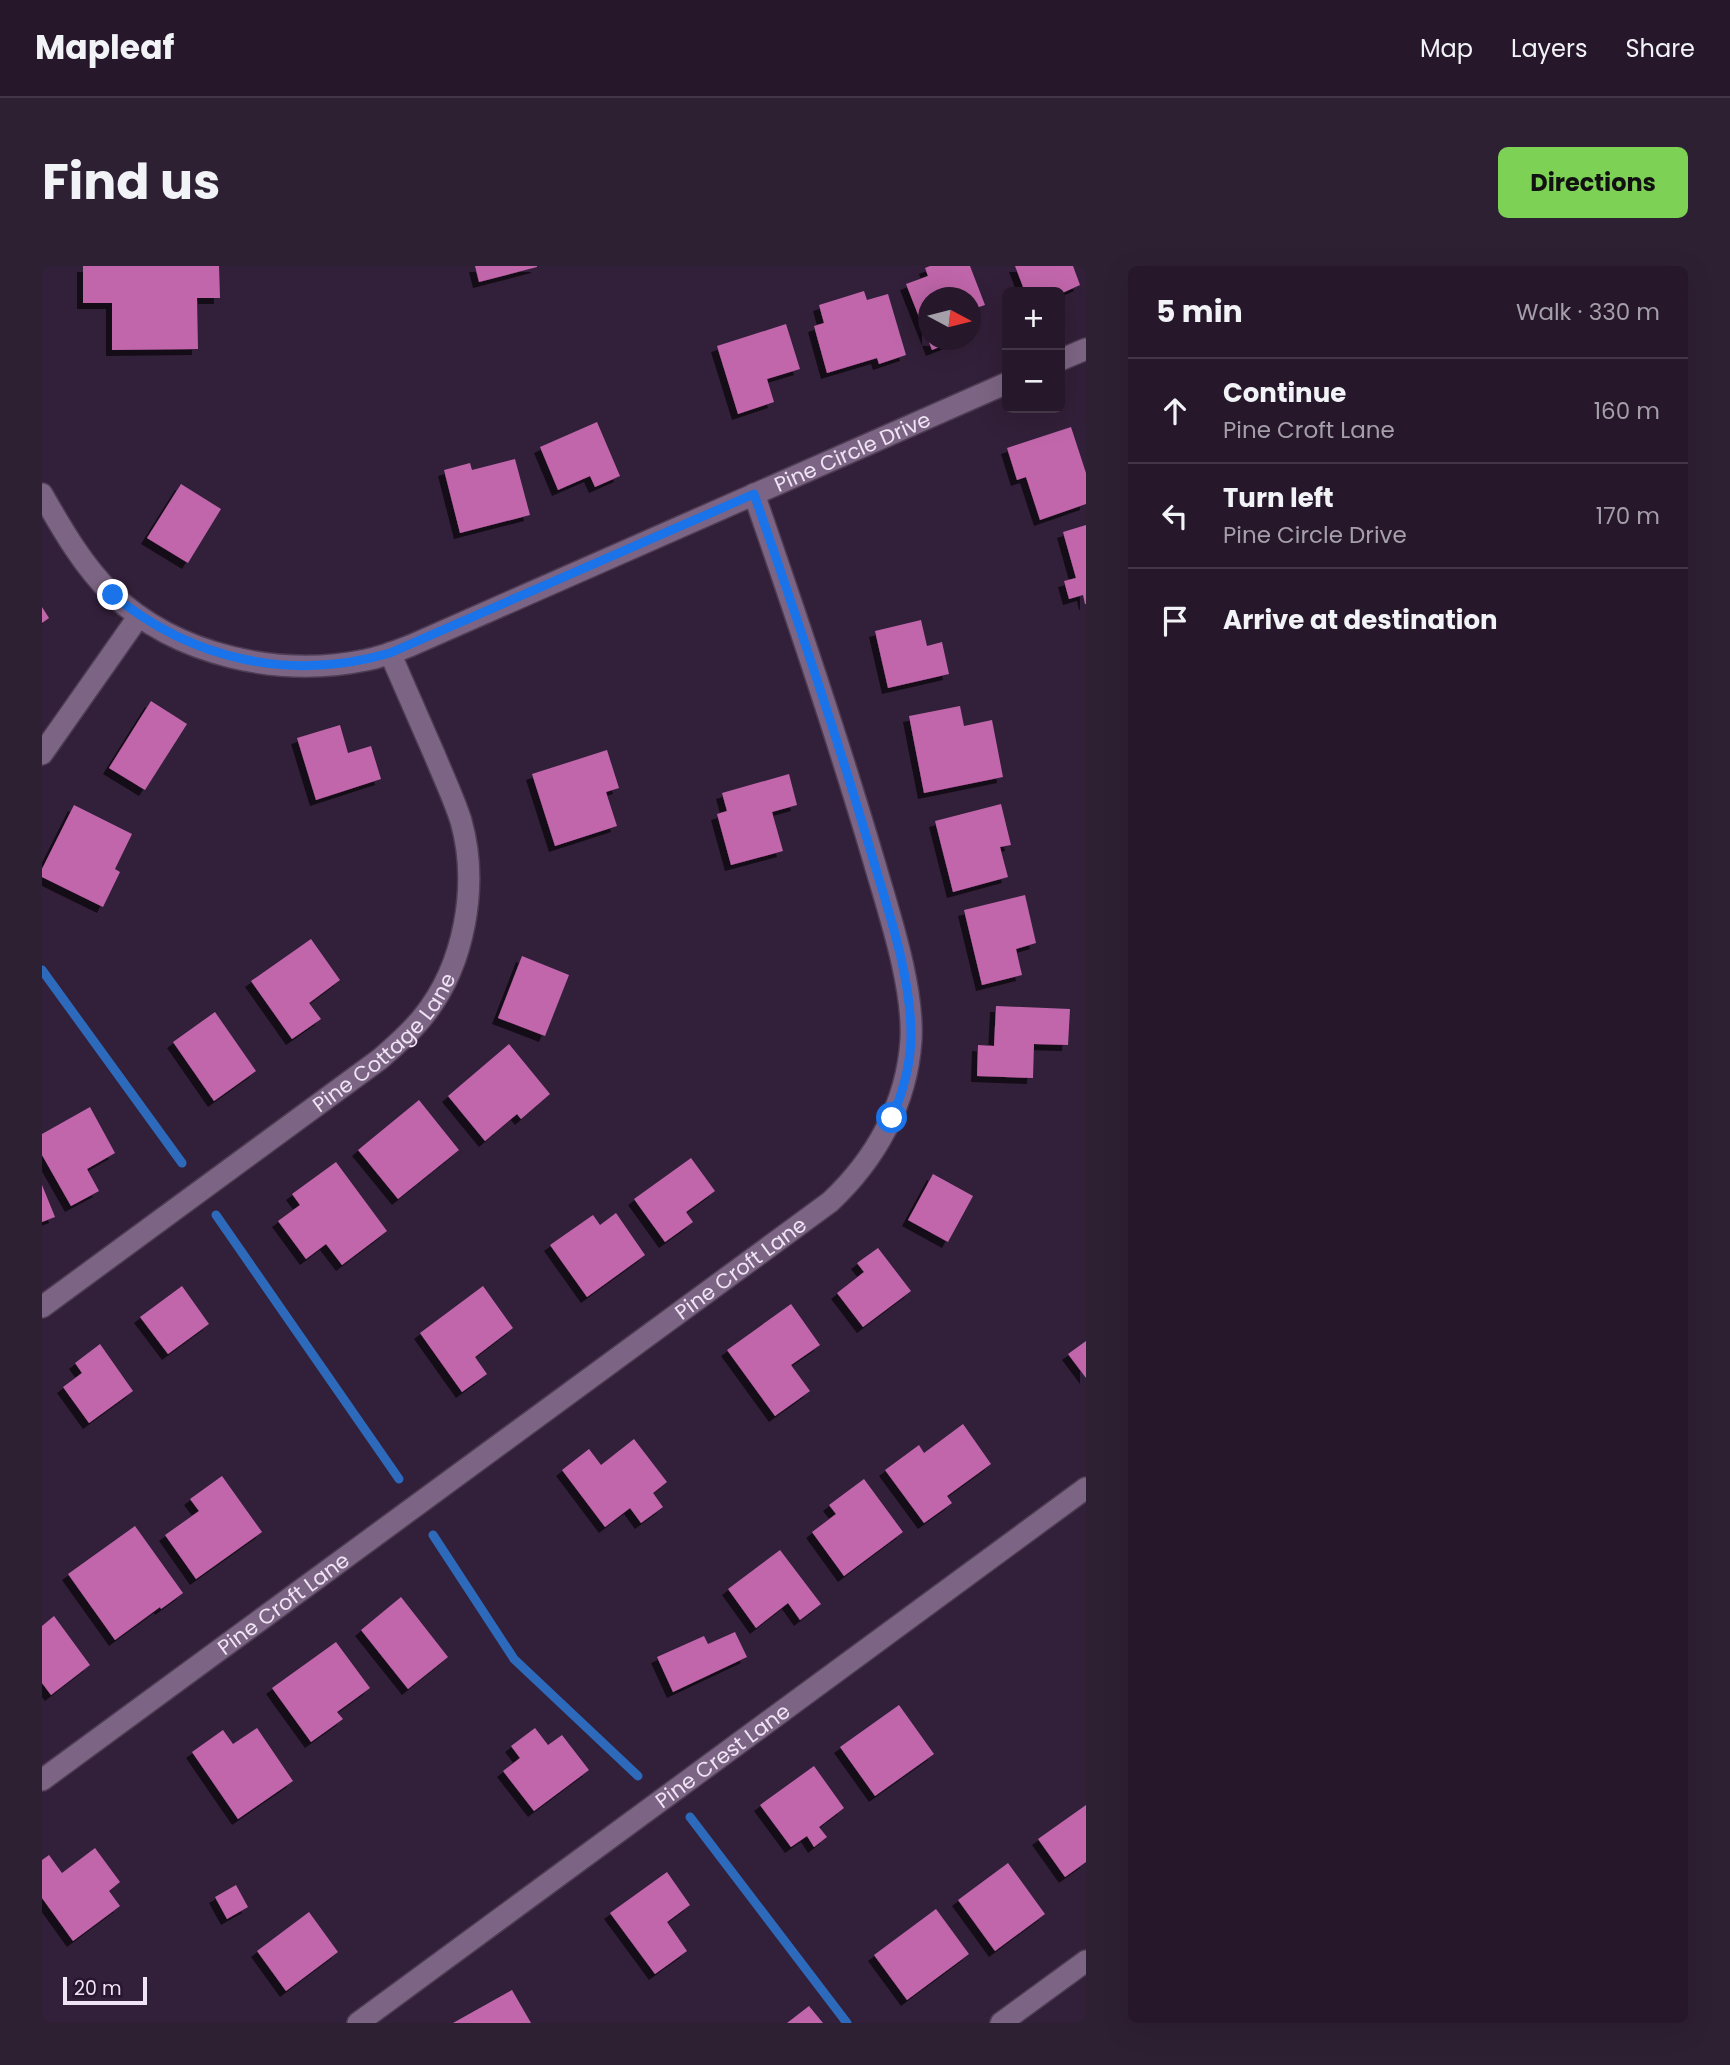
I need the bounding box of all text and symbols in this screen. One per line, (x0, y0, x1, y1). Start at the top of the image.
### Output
text: Mapleaf (35, 24, 174, 71)
text: Map (1420, 32, 1473, 65)
text: Layers (1511, 32, 1587, 65)
text: Share (1625, 32, 1695, 65)
button: Directions (1498, 147, 1688, 218)
text: Find us (42, 148, 220, 216)
north arrow (918, 287, 981, 350)
map controls (1002, 287, 1065, 413)
button: + (1002, 287, 1065, 350)
text: 5 min (1156, 290, 1243, 333)
text: Walk · 330 m (1516, 296, 1660, 328)
button: − (1002, 350, 1065, 413)
text: Continue (1223, 375, 1346, 411)
icon: ahead (1156, 392, 1194, 430)
text: 160 m (1594, 395, 1660, 427)
street label: Pine Circle Drive (769, 404, 935, 498)
text: Pine Croft Lane (1223, 414, 1395, 446)
text: Turn left (1223, 480, 1334, 516)
icon: left (1156, 497, 1194, 535)
text: 170 m (1596, 500, 1660, 532)
text: Pine Circle Drive (1223, 519, 1407, 551)
route end (97, 579, 128, 610)
icon: arrive (1156, 602, 1194, 640)
text: Arrive at destination (1223, 602, 1498, 638)
street label: Pine Cottage Lane (306, 968, 462, 1119)
route start (876, 1102, 907, 1133)
street label: Pine Croft Lane (668, 1210, 812, 1326)
street label: Pine Croft Lane (211, 1545, 355, 1661)
street label: Pine Crest Lane (649, 1696, 795, 1815)
scale bar (63, 1974, 147, 2006)
text: 20 m (74, 1975, 122, 2002)

